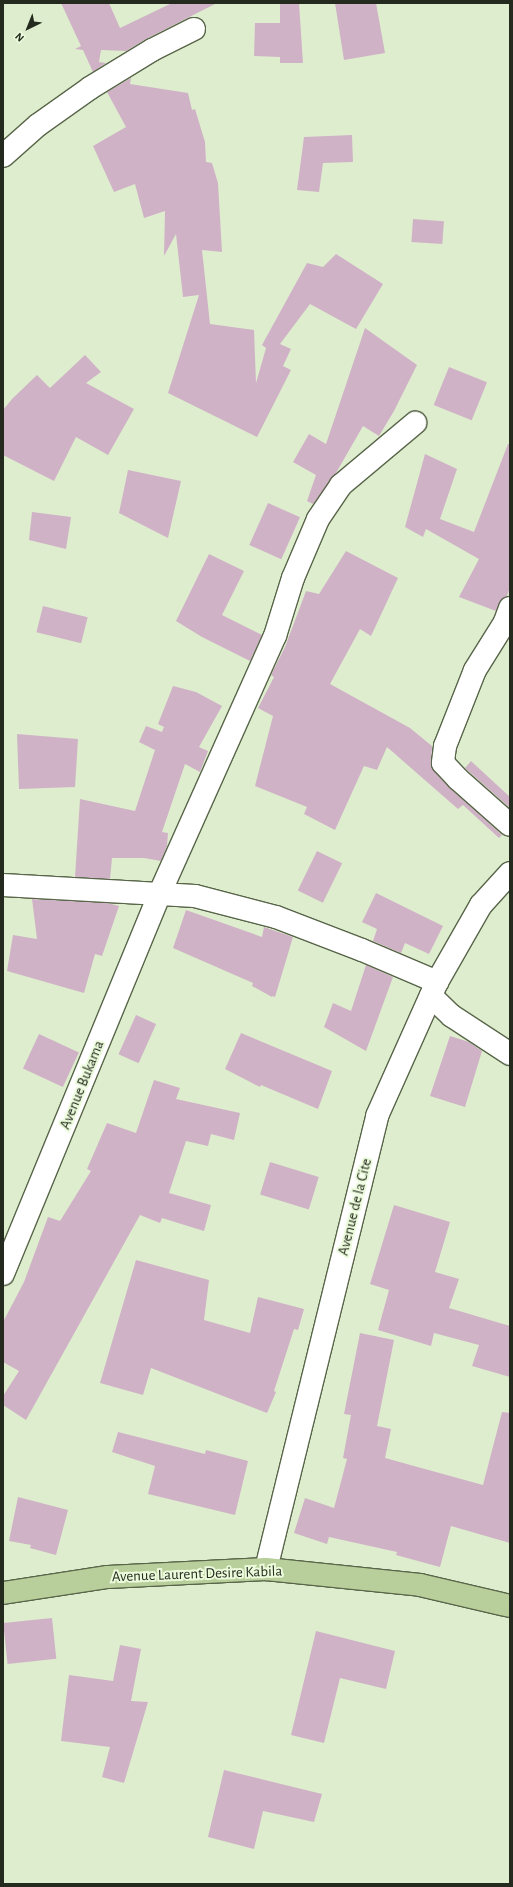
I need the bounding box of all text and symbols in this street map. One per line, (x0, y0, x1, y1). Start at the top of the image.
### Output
north arrow (8, 8, 48, 48)
text: N (13, 31, 26, 44)
street label: Avenue Bukama (56, 1038, 108, 1132)
street label: Avenue de la Cite (334, 1157, 376, 1257)
street label: Avenue Laurent Desire Kabila (111, 1562, 283, 1586)

